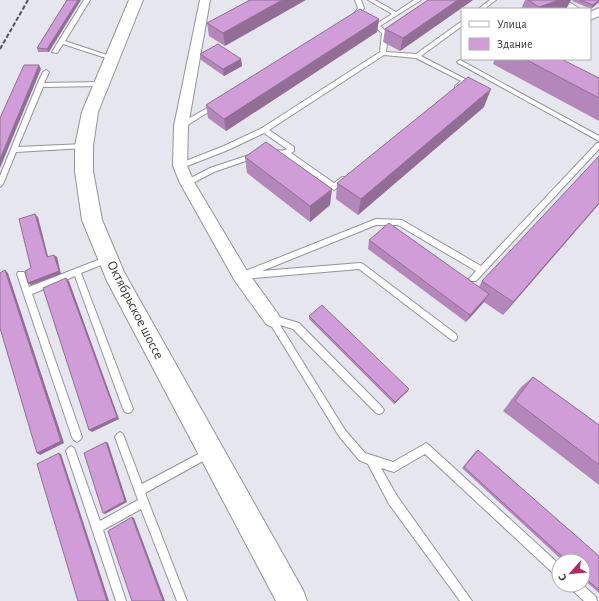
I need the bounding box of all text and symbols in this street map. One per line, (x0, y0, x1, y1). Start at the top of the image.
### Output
legend (461, 8, 591, 60)
text: Улица (497, 18, 527, 30)
text: Здание (497, 38, 533, 50)
street label: Октябрьское шоссе (104, 258, 166, 362)
north arrow (551, 553, 591, 593)
text: С (556, 572, 569, 583)

